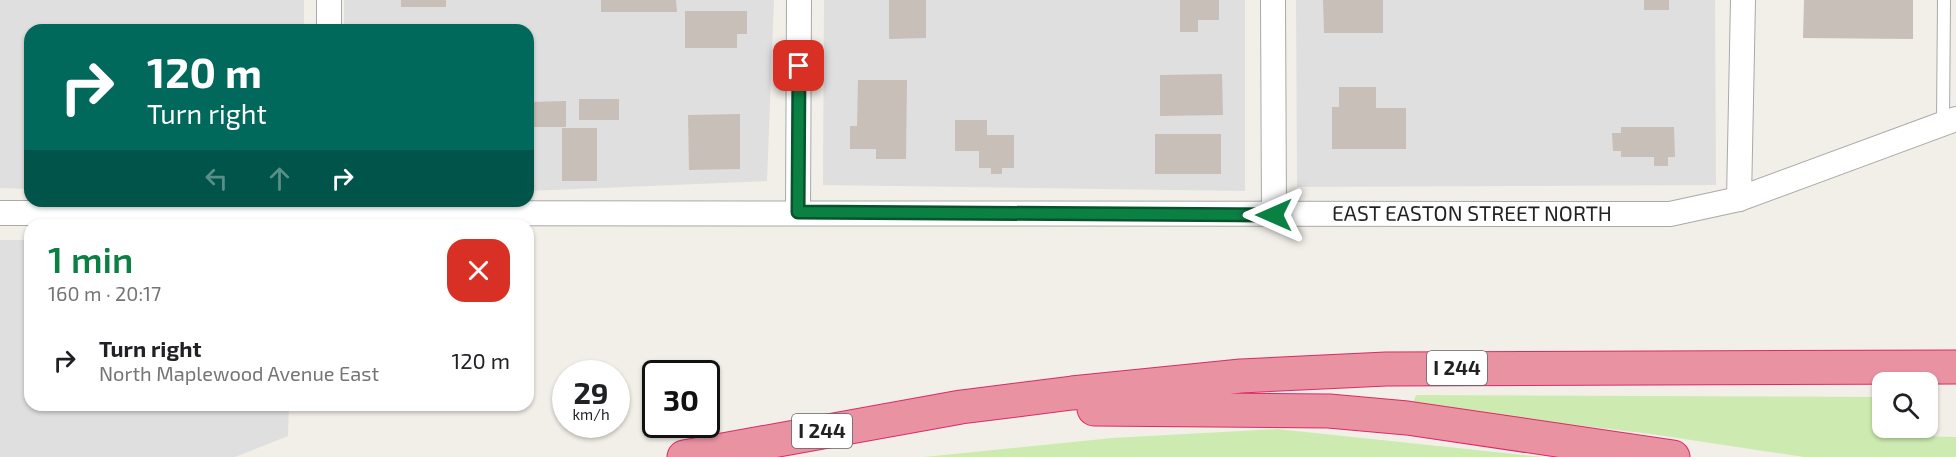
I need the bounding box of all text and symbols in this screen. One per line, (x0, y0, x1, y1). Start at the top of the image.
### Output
pin (773, 40, 824, 91)
text: 120 m (147, 46, 262, 96)
icon: right (48, 48, 126, 126)
icon: arrive (782, 49, 815, 82)
text: Turn right (147, 97, 267, 129)
icon: left (200, 162, 233, 195)
icon: ahead (263, 162, 296, 195)
icon: right (326, 162, 359, 195)
position arrow (1242, 183, 1306, 247)
street label: EAST EASTON STREET NORTH (1332, 200, 1612, 225)
text: 1 min (48, 237, 133, 280)
button: close (447, 239, 510, 302)
text: 160 m · 20:17 (48, 281, 161, 305)
text: Turn right (99, 335, 201, 361)
icon: right (48, 344, 81, 377)
text: 120 m (451, 347, 510, 373)
road number: I 244 (1427, 351, 1487, 385)
speed limit sign: 30 (642, 360, 720, 438)
text: North Maplewood Avenue East (99, 361, 379, 385)
map controls (1872, 372, 1938, 438)
button: search (1872, 372, 1938, 438)
text: 29 (573, 374, 609, 410)
text: km/h (572, 405, 610, 423)
road number: I 244 (792, 414, 852, 448)

